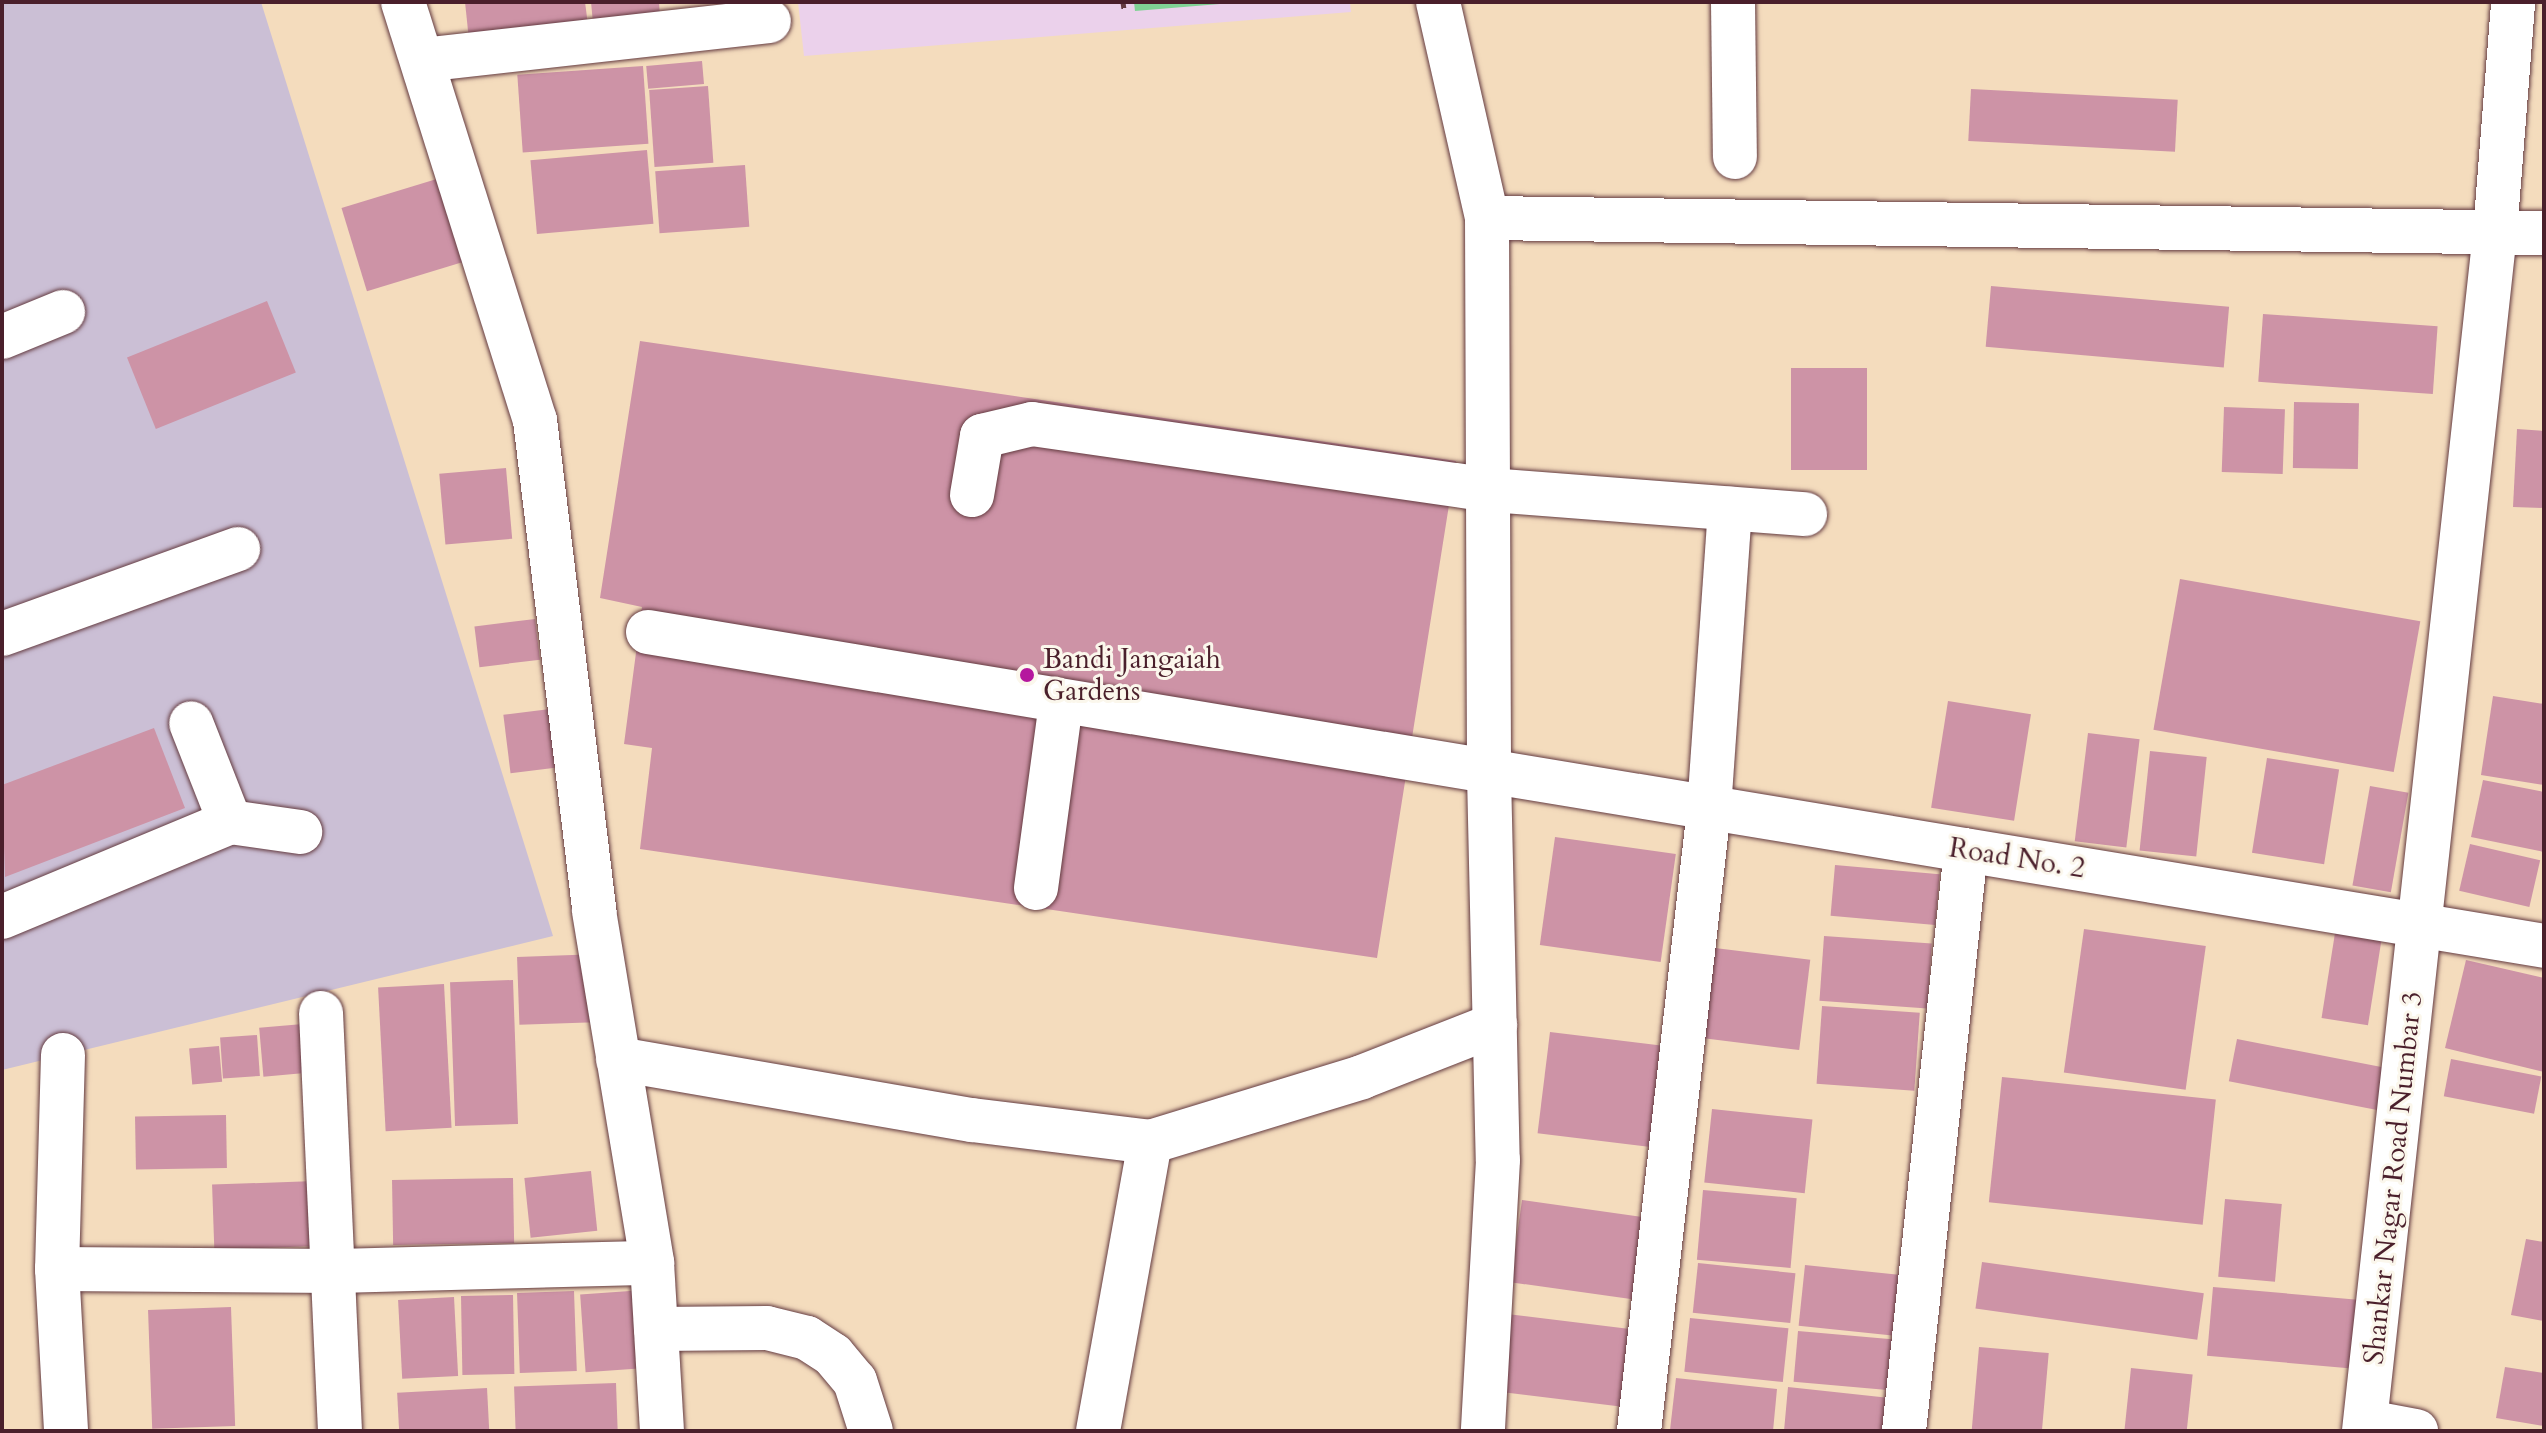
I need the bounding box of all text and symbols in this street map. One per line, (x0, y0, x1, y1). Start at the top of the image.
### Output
place label: Bandi Jangaiah Gardens (1043, 642, 1221, 708)
marker: Bandi Jangaiah Gardens (1018, 666, 1036, 684)
street label: Road No. 2 (1947, 831, 2087, 885)
street label: Shankar Nagar Road Numbar 3 (2357, 990, 2429, 1366)

